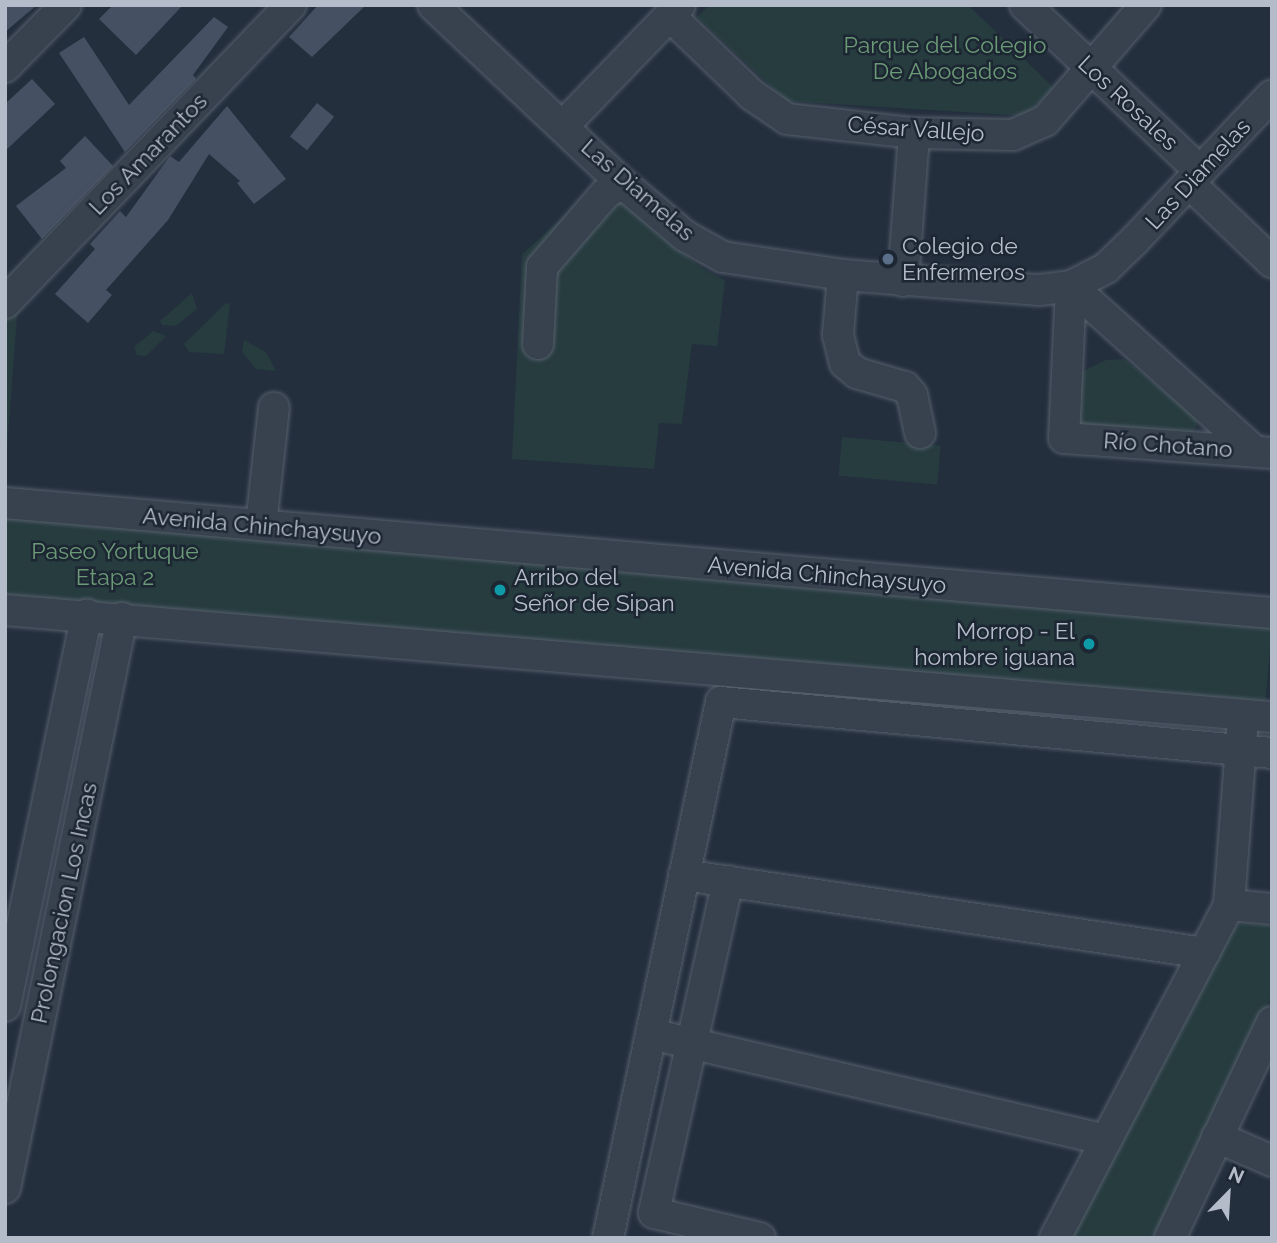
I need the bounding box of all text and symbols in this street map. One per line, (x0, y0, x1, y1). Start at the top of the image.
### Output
park label: Parque del Colegio De Abogados (843, 31, 1047, 85)
street label: Los Rosales (1072, 50, 1184, 156)
street label: Los Amarantos (83, 87, 213, 221)
street label: César Vallejo (846, 110, 986, 148)
street label: Las Diamelas (1140, 113, 1256, 235)
street label: Las Diamelas (576, 133, 700, 247)
place label: Colegio de Enfermeros (902, 232, 1025, 286)
marker: Colegio de Enfermeros (880, 251, 896, 267)
street label: Río Chotano (1102, 427, 1234, 463)
street label: Avenida Chinchaysuyo (141, 502, 383, 550)
park label: Paseo Yortuque Etapa 2 (31, 537, 199, 591)
street label: Avenida Chinchaysuyo (706, 551, 948, 599)
place label: Arribo del Señor de Sipan (514, 563, 675, 617)
marker: Arribo del Señor de Sipan (492, 582, 508, 598)
place label: Morrop - El hombre iguana (914, 617, 1075, 671)
marker: Morrop - El hombre iguana (1081, 636, 1097, 652)
street label: Prolongacion Los Incas (25, 780, 103, 1026)
north arrow (1193, 1159, 1263, 1229)
text: N (1225, 1162, 1248, 1188)

